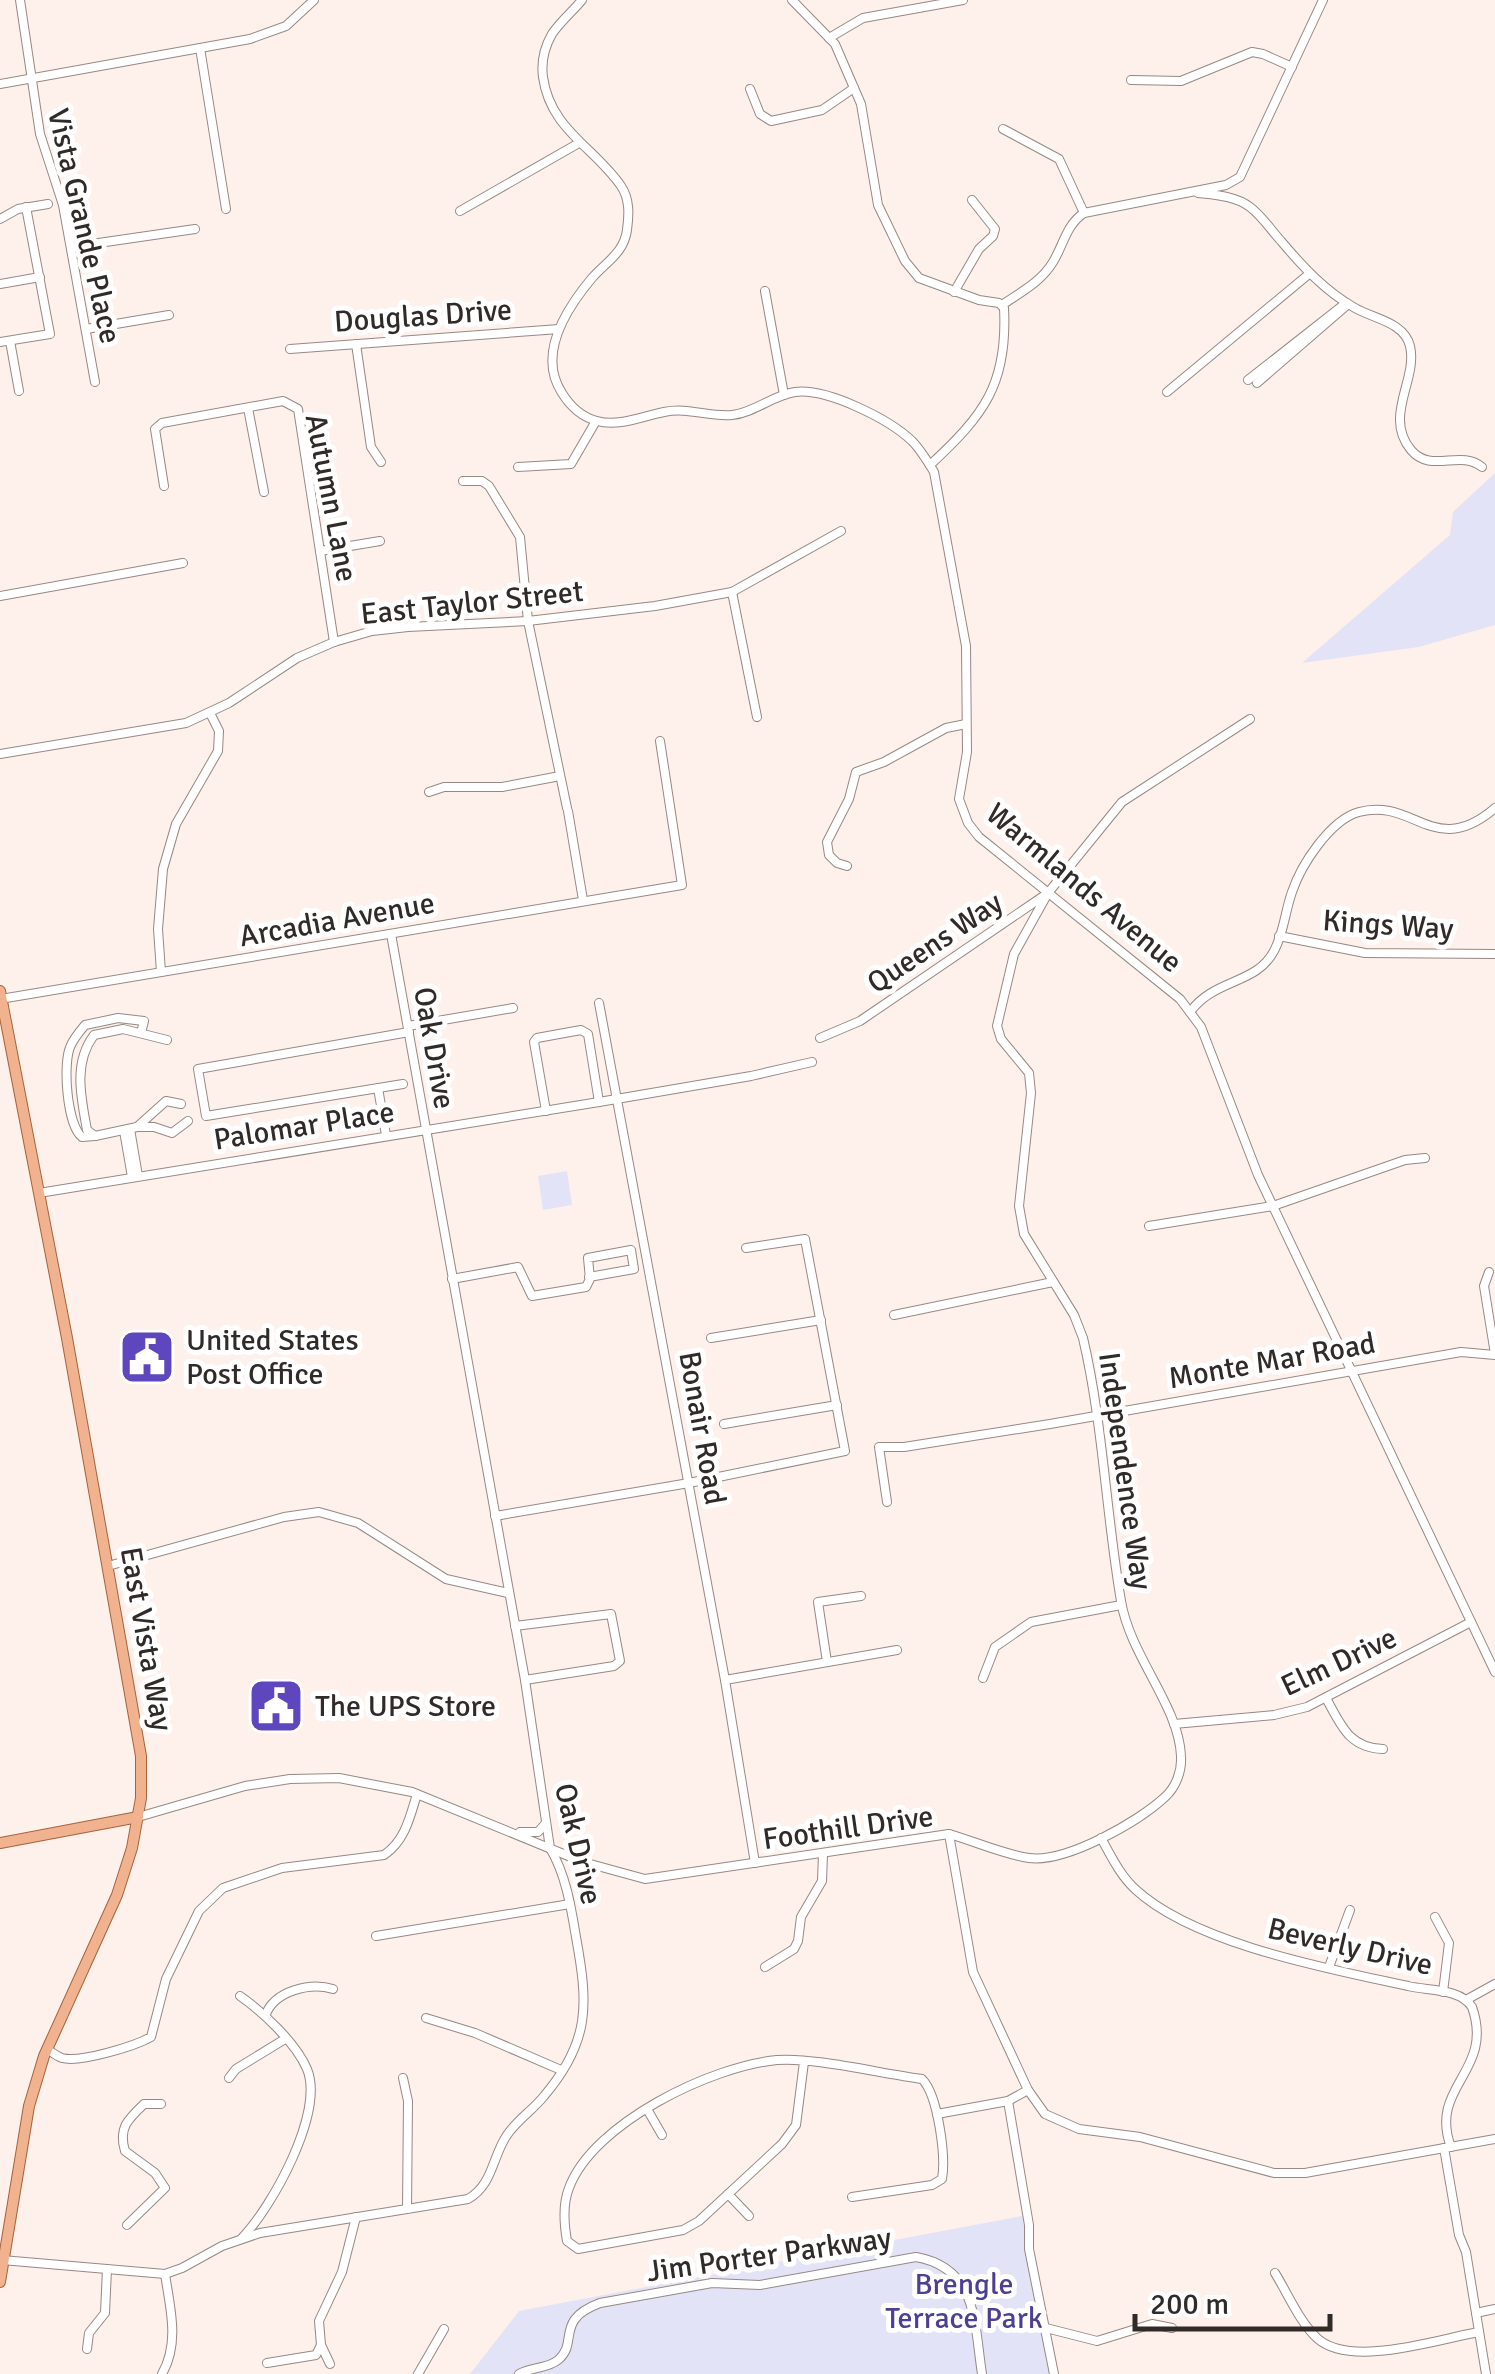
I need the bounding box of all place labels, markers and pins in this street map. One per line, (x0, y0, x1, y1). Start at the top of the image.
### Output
place label: United States Post Office (186, 1322, 359, 1393)
public building icon: United States Post Office (117, 1327, 177, 1387)
public building icon: The UPS Store (246, 1676, 306, 1736)
place label: The UPS Store (315, 1688, 496, 1725)

